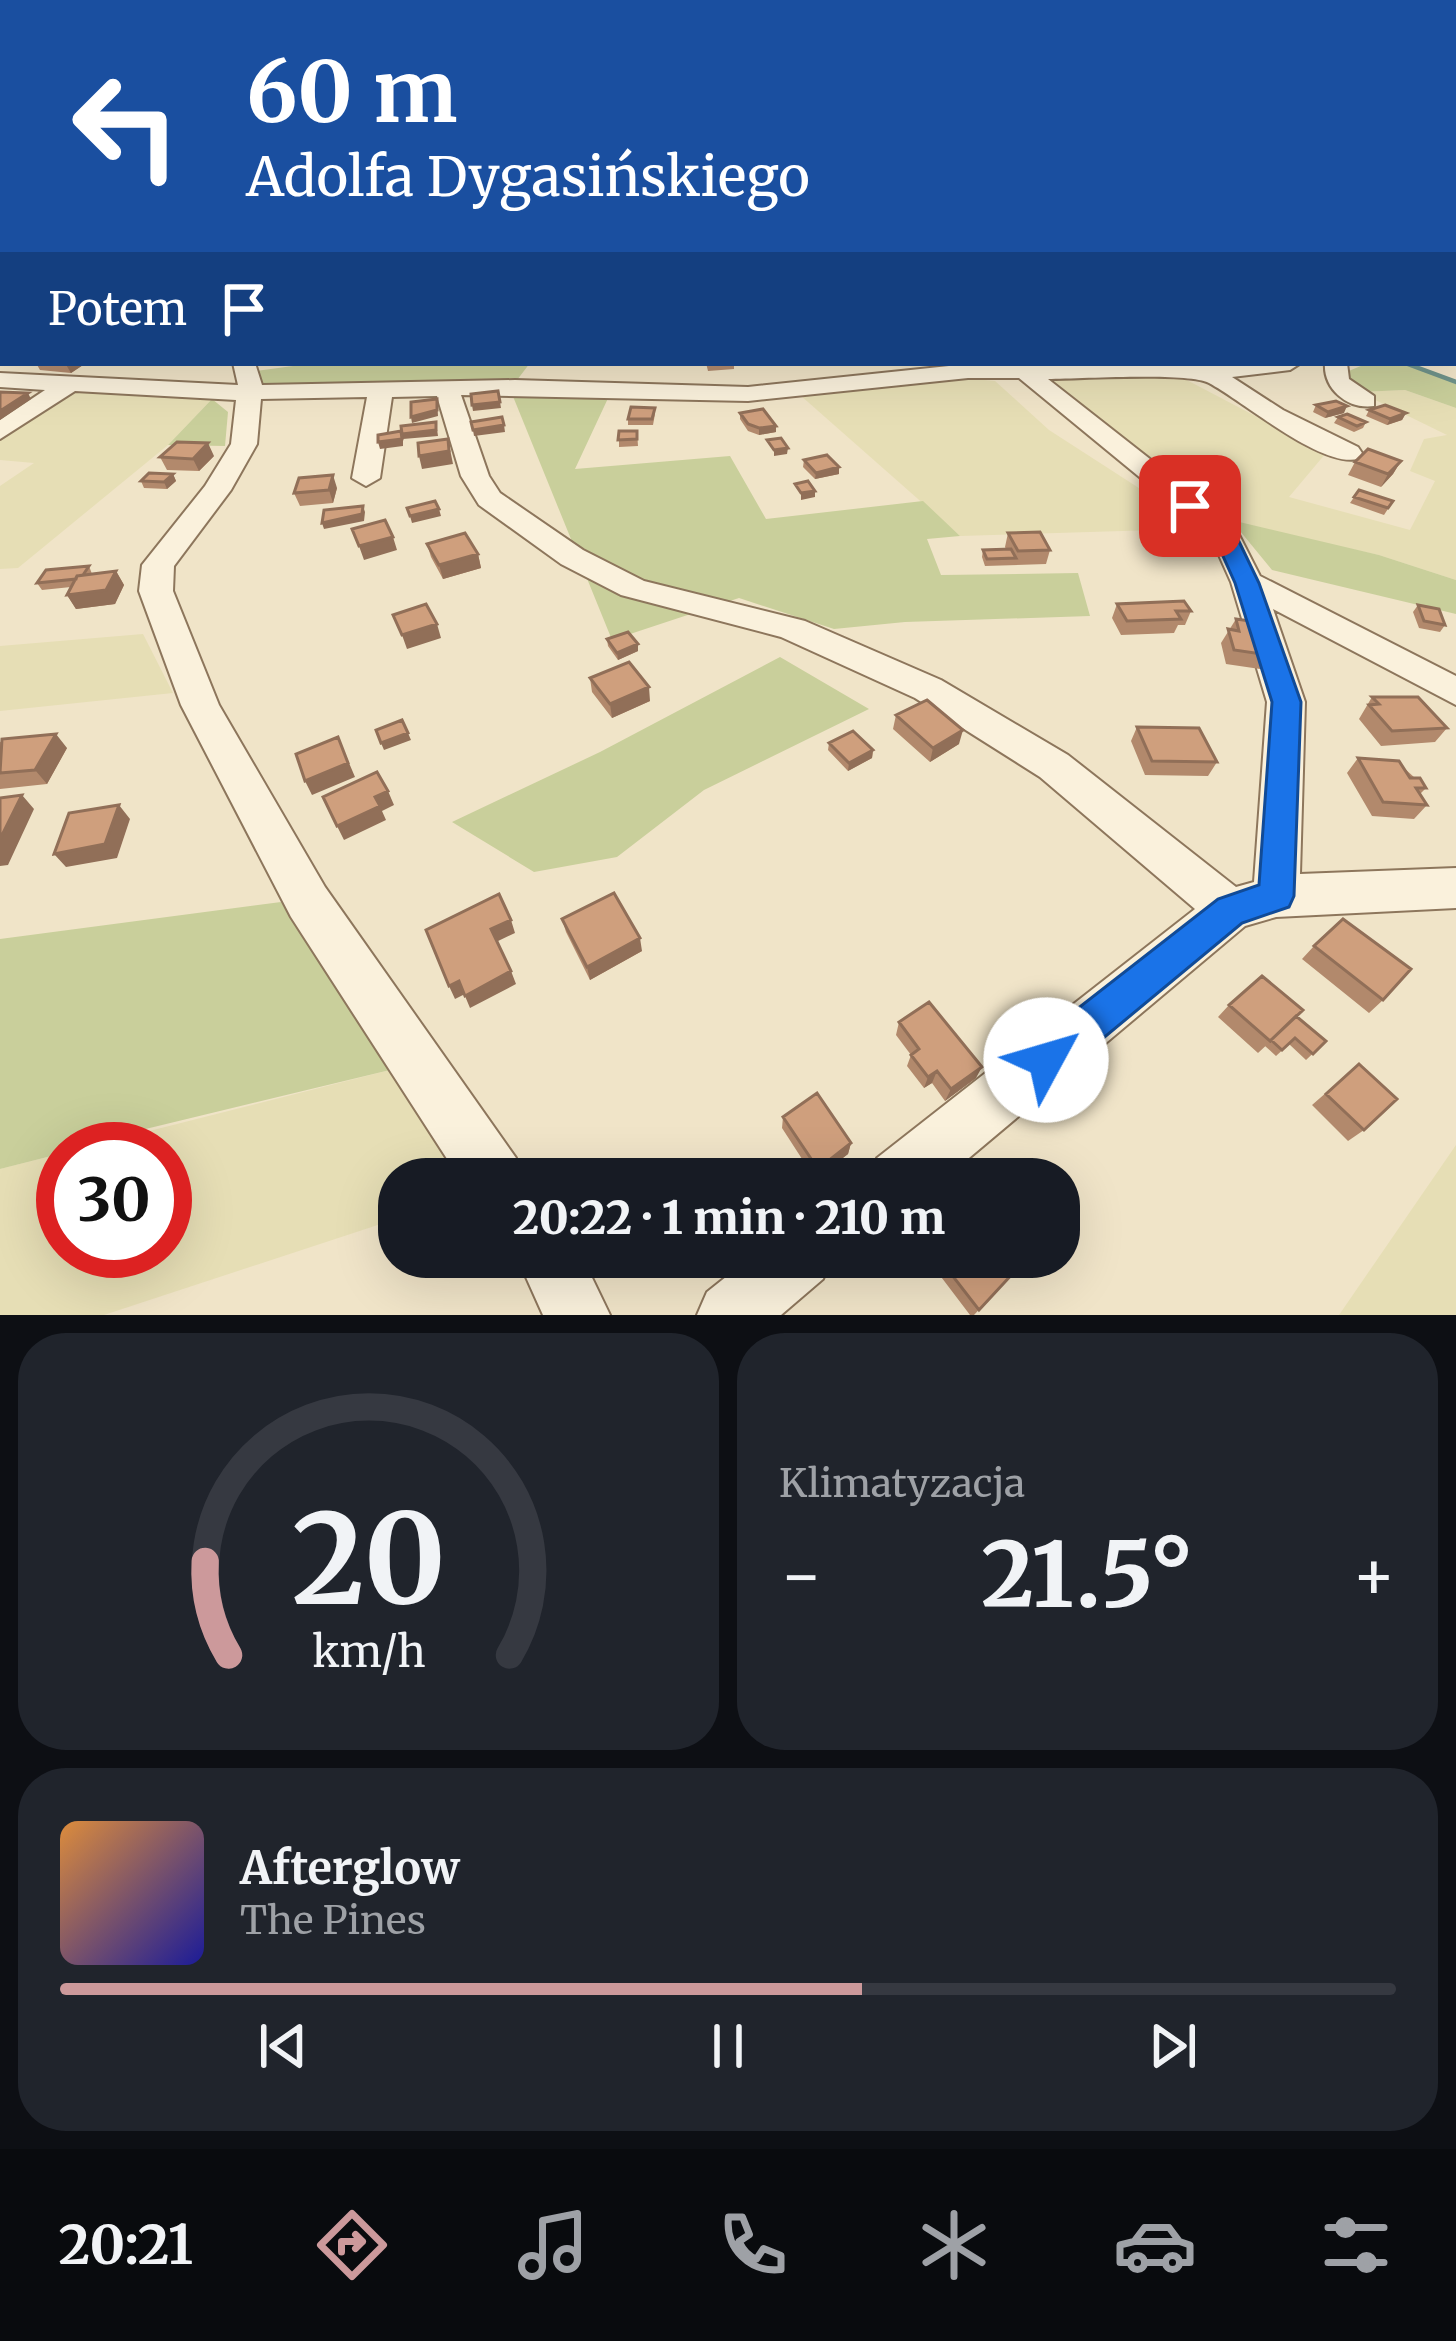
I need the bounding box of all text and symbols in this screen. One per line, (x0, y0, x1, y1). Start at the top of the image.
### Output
text: 60 m (246, 39, 457, 145)
icon: left (48, 48, 204, 204)
text: Adolfa Dygasińskiego (246, 143, 810, 211)
icon: arrive (211, 276, 277, 342)
text: Potem (48, 281, 187, 337)
pin (1139, 455, 1241, 557)
icon: arrive (1157, 473, 1223, 539)
position arrow (983, 997, 1109, 1123)
speed limit sign: 30 (36, 1122, 192, 1278)
text: 20:22 · 1 min · 210 m (513, 1190, 945, 1246)
text: Klimatyzacja (779, 1459, 1025, 1508)
text: 20 (291, 1481, 446, 1638)
text: 21.5° (981, 1518, 1194, 1632)
text: − (779, 1534, 823, 1617)
text: + (1352, 1534, 1396, 1617)
text: km/h (312, 1624, 425, 1678)
text: Afterglow (240, 1840, 460, 1896)
text: The Pines (240, 1896, 426, 1945)
icon: previous (250, 2013, 316, 2079)
icon: pause (695, 2013, 761, 2079)
icon: next (1140, 2013, 1206, 2079)
icon: directions (310, 2203, 394, 2287)
icon: music (511, 2203, 595, 2287)
icon: phone (711, 2203, 795, 2287)
icon: climate (912, 2203, 996, 2287)
icon: car (1113, 2203, 1197, 2287)
icon: filters (1314, 2203, 1398, 2287)
text: 20:21 (58, 2211, 193, 2279)

